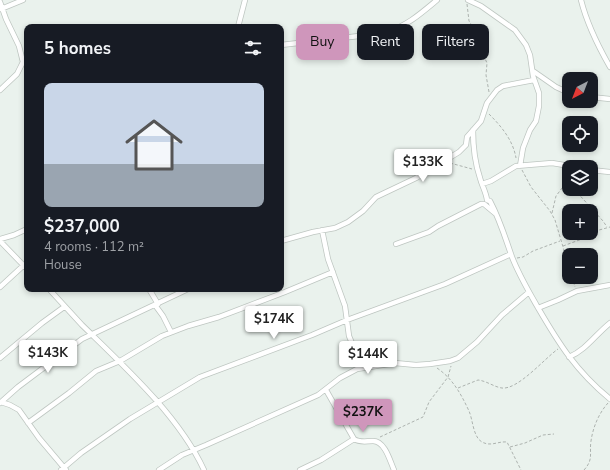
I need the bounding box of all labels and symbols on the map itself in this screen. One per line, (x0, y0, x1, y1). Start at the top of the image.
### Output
north arrow (562, 72, 598, 108)
pin: $133K (395, 149, 451, 183)
pin: $174K (246, 306, 302, 340)
pin: $143K (20, 340, 76, 374)
pin: $144K (340, 341, 396, 375)
pin: $237K (335, 399, 391, 433)

